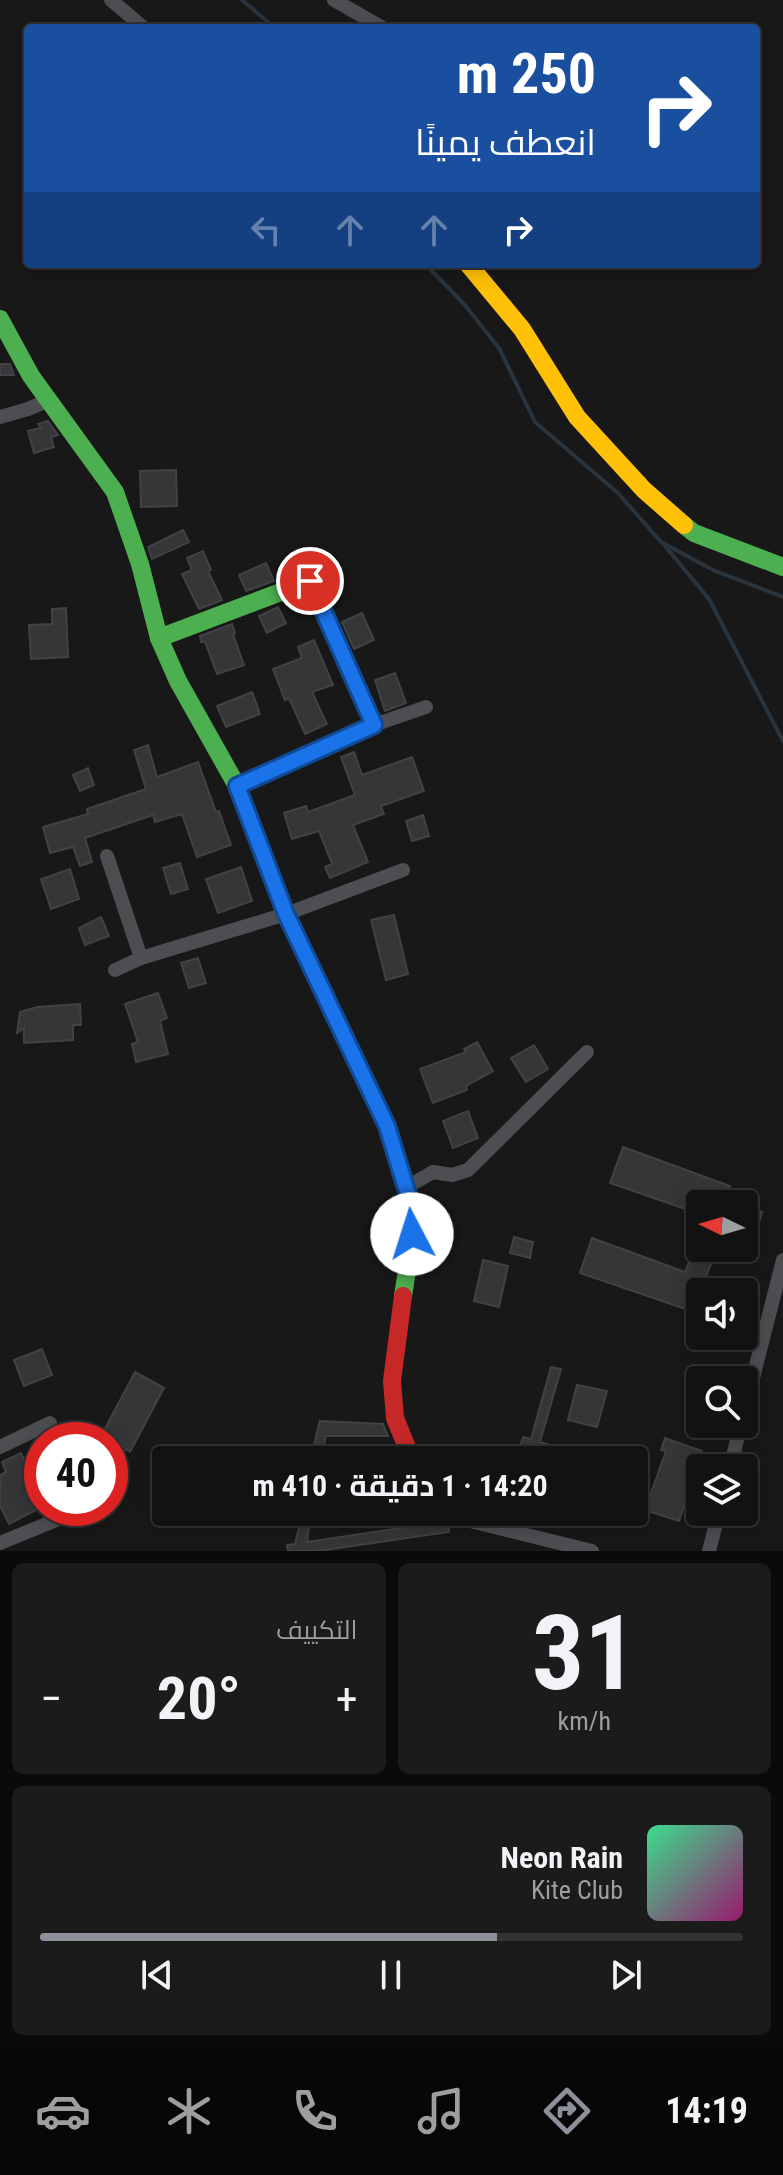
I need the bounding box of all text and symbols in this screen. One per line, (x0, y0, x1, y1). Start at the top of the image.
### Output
text: 250 m (457, 41, 596, 107)
icon: right (624, 56, 728, 160)
text: انعطف يمينًا (415, 122, 596, 164)
icon: left (244, 208, 288, 252)
icon: ahead (328, 208, 372, 252)
icon: ahead (412, 208, 456, 252)
icon: right (496, 208, 540, 252)
pin (276, 547, 344, 615)
icon: arrive (288, 559, 332, 603)
north arrow (686, 1190, 758, 1262)
map controls (686, 1190, 758, 1526)
position arrow (370, 1192, 454, 1276)
button: sound (686, 1278, 758, 1350)
button: search (686, 1366, 758, 1438)
speed limit sign: 40 (24, 1422, 128, 1526)
button: layers (686, 1454, 758, 1526)
text: 14:20 · 1 دقيقة · 410 m (252, 1468, 548, 1503)
text: 31 (532, 1593, 637, 1714)
text: التكييف (276, 1615, 358, 1645)
text: 20° (157, 1663, 241, 1734)
text: − (40, 1673, 62, 1725)
text: + (336, 1673, 358, 1725)
text: km/h (558, 1706, 611, 1736)
text: Neon Rain (501, 1840, 623, 1875)
text: Kite Club (531, 1875, 623, 1905)
icon: previous (135, 1953, 179, 1997)
icon: pause (369, 1953, 413, 1997)
icon: next (604, 1953, 648, 1997)
icon: car (35, 2083, 91, 2139)
icon: climate (161, 2083, 217, 2139)
icon: phone (287, 2083, 343, 2139)
icon: music (413, 2083, 469, 2139)
icon: directions (539, 2083, 595, 2139)
text: 14:19 (665, 2090, 748, 2132)

